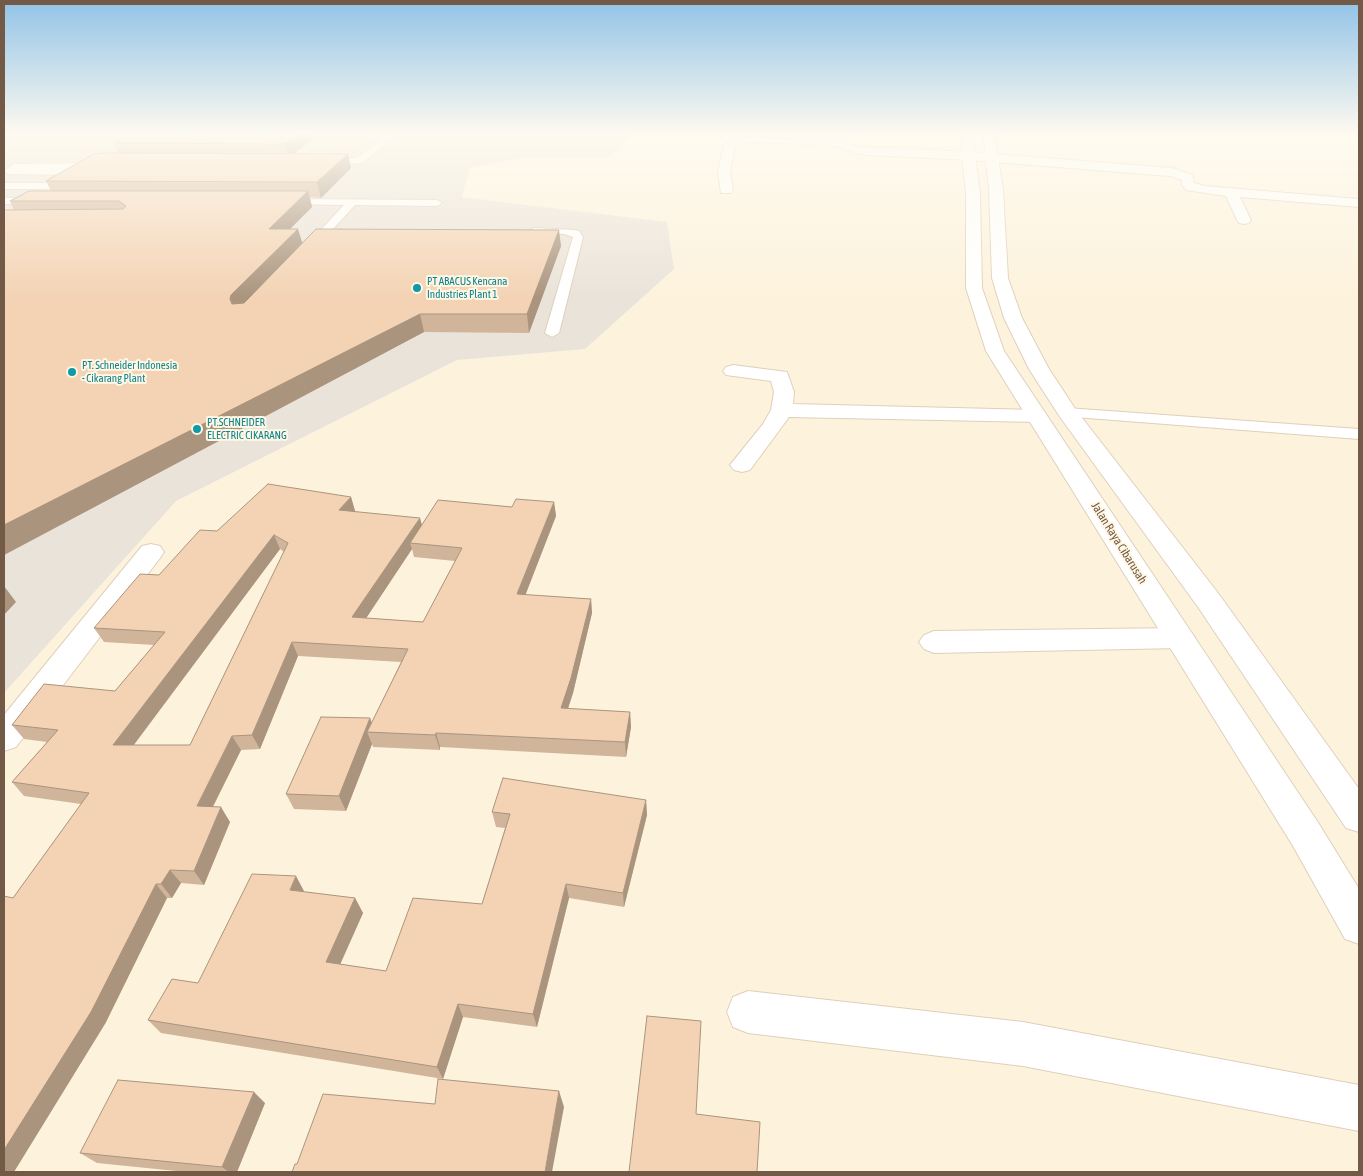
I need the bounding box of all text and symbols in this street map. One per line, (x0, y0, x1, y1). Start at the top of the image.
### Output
place label: PT ABACUS Kencana Industries Plant 1 (427, 275, 507, 301)
marker: PT ABACUS Kencana Industries Plant 1 (411, 282, 423, 294)
place label: PT. Schneider Indonesia - Cikarang Plant (82, 359, 177, 385)
marker: PT. Schneider Indonesia - Cikarang Plant (66, 366, 78, 378)
place label: PT.SCHNEIDER ELECTRIC CIKARANG (207, 416, 287, 442)
marker: PT.SCHNEIDER ELECTRIC CIKARANG (191, 423, 203, 435)
street label: Jalan Raya Cibarusah (1088, 499, 1150, 587)

